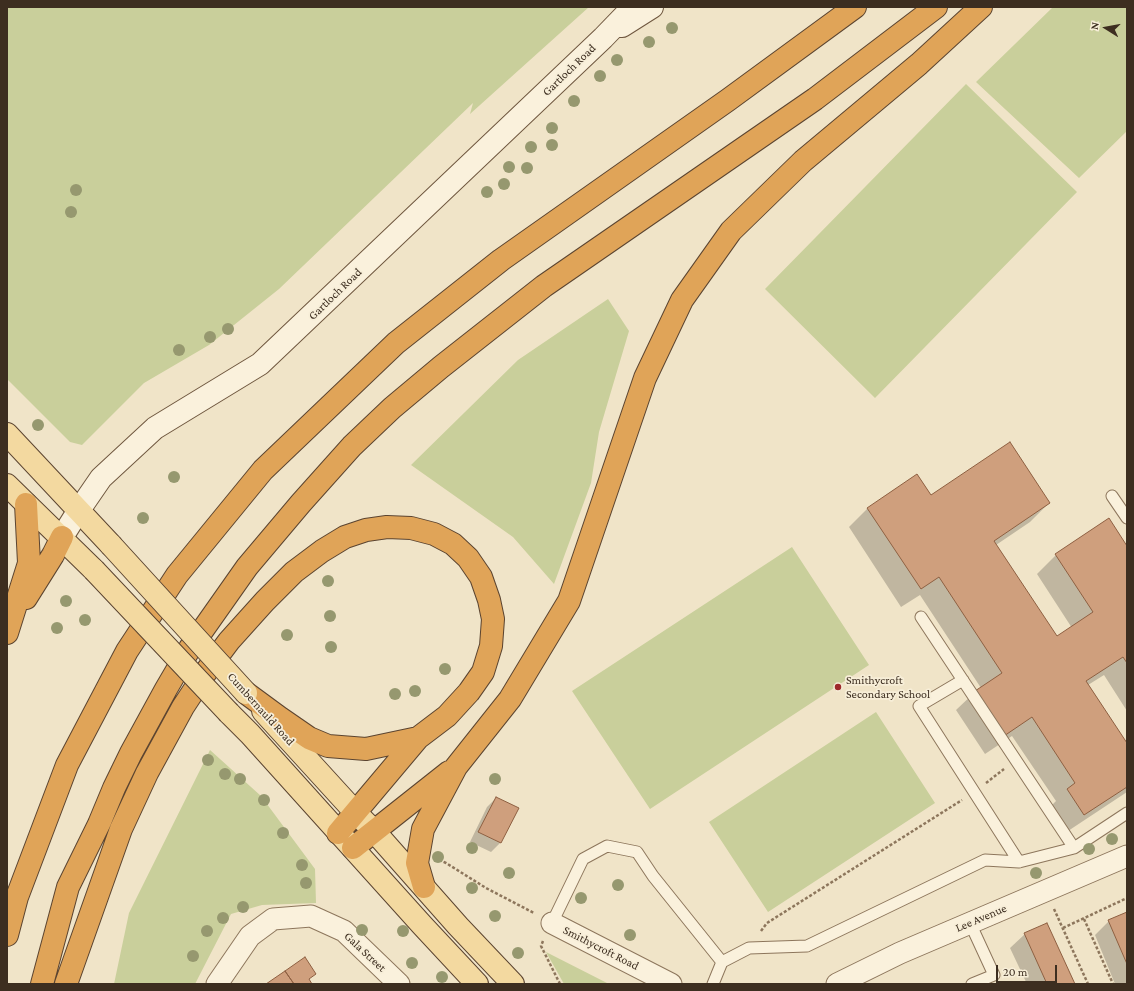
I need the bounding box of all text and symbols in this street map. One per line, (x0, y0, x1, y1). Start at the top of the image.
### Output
north arrow (1086, 8, 1126, 48)
text: N (1088, 21, 1101, 31)
street label: Gartloch Road (539, 41, 599, 99)
street label: Gartloch Road (305, 265, 365, 323)
street label: Cumbernauld Road (224, 670, 298, 748)
place label: Smithycroft Secondary School (846, 673, 930, 701)
marker: Smithycroft Secondary School (833, 682, 843, 692)
street label: Lee Avenue (953, 901, 1009, 935)
street label: Smithycroft Road (561, 923, 641, 973)
street label: Gala Street (341, 929, 389, 975)
scale bar (998, 957, 1059, 983)
text: 20 m (1003, 965, 1027, 979)

